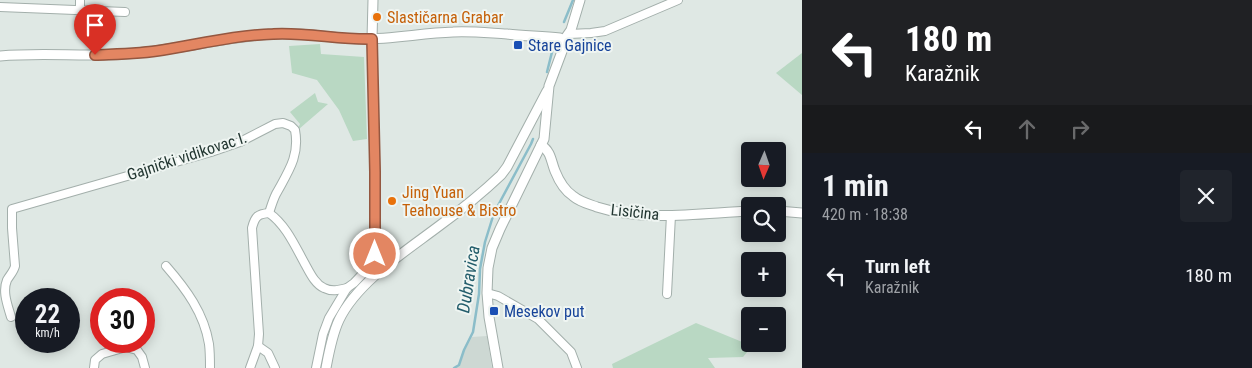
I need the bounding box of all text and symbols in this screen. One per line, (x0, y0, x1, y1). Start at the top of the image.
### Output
pin (74, 4, 116, 55)
place label: Slastičarna Grabar (387, 8, 504, 27)
icon: arrive (81, 11, 109, 39)
marker: Slastičarna Grabar (371, 11, 383, 23)
text: 180 m (905, 19, 992, 60)
icon: left (822, 20, 887, 85)
place label: Stare Gajnice (528, 36, 612, 55)
marker: Stare Gajnice (512, 39, 524, 51)
text: Karažnik (905, 61, 980, 86)
icon: left (960, 115, 988, 143)
icon: ahead (1013, 115, 1041, 143)
icon: right (1066, 115, 1094, 143)
street label: Gajnički vidikovac I. (125, 128, 249, 184)
north arrow (741, 142, 786, 188)
map controls (741, 142, 786, 352)
text: 1 min (822, 168, 889, 203)
button: close (1180, 170, 1232, 222)
place label: Jing Yuan Teahouse & Bistro (402, 183, 516, 220)
marker: Jing Yuan Teahouse & Bistro (386, 195, 398, 207)
button: search (741, 197, 786, 242)
street label: Lisičina (610, 200, 660, 224)
text: 420 m · 18:38 (822, 205, 908, 224)
position arrow (348, 227, 400, 279)
water label: Dubravica (452, 244, 484, 314)
button: + (741, 252, 786, 297)
text: Turn left (865, 255, 930, 278)
icon: left (822, 262, 850, 290)
text: 180 m (1185, 264, 1232, 287)
text: Karažnik (865, 278, 919, 297)
speed limit sign: 30 (90, 288, 155, 353)
text: 22 (35, 300, 60, 329)
place label: Mesekov put (504, 302, 585, 321)
marker: Mesekov put (488, 305, 500, 317)
button: − (741, 307, 786, 352)
text: km/h (35, 326, 60, 340)

